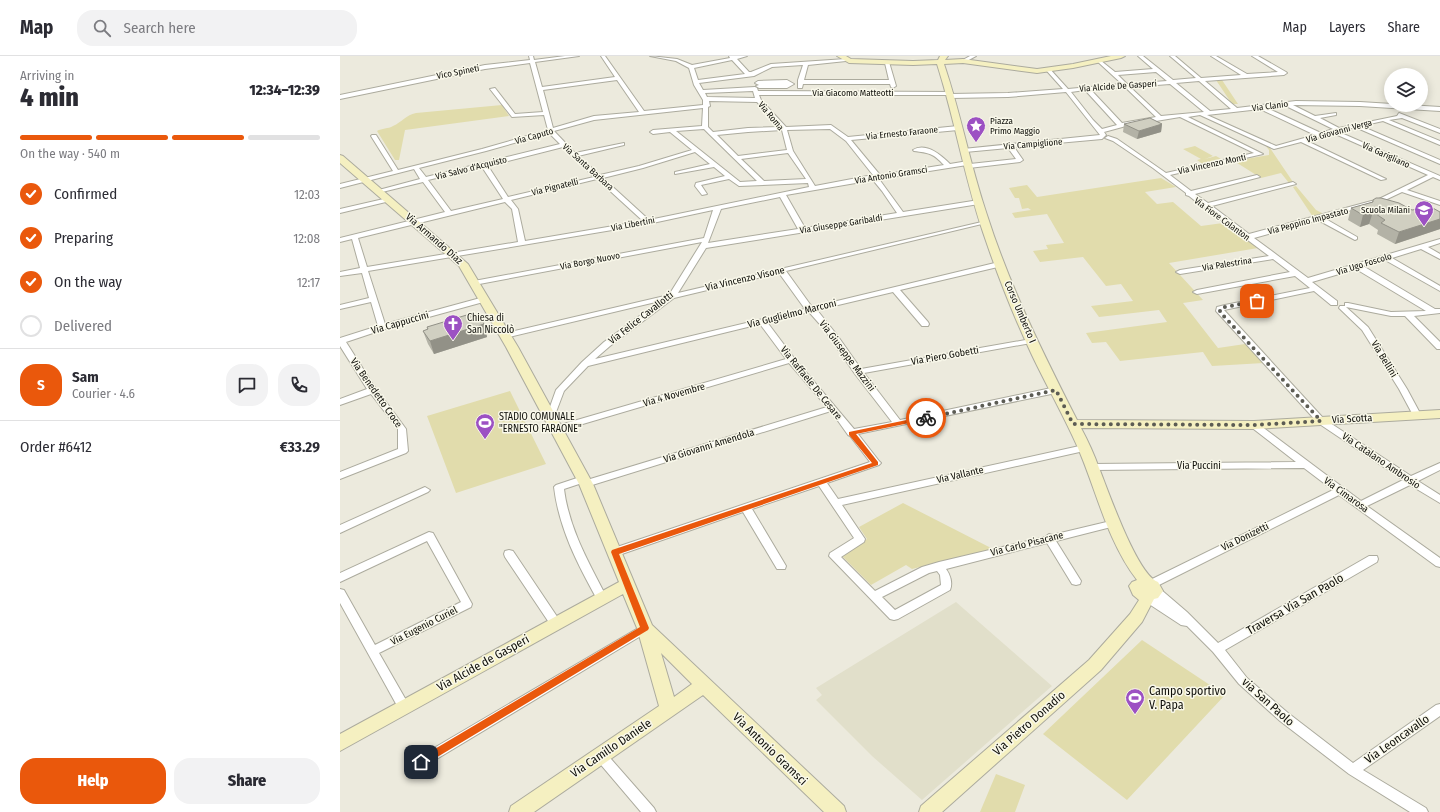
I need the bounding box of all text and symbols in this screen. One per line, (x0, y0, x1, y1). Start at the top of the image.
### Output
search box (77, 10, 357, 46)
text: Map (20, 16, 53, 39)
icon: search (91, 17, 113, 39)
text: Search here (123, 19, 196, 37)
text: Map (1283, 19, 1307, 36)
text: Layers (1329, 19, 1365, 36)
text: Share (1387, 19, 1420, 36)
street label: Vico Spineti (436, 63, 480, 81)
text: Arriving in (20, 68, 74, 83)
map controls (1384, 68, 1428, 112)
button: layers (1384, 68, 1428, 112)
street label: Via Alcide De Gasperi (1079, 78, 1157, 94)
text: 12:34–12:39 (249, 81, 320, 99)
text: 4 min (20, 82, 79, 113)
street label: Via Giacomo Matteotti (812, 88, 894, 98)
street label: Via Clanio (1251, 99, 1289, 113)
street label: Via Roma (756, 100, 786, 133)
place icon: Piazza Primo Maggio (965, 115, 987, 143)
place label: Piazza Primo Maggio (990, 116, 1040, 136)
street label: Via Giovanni Verga (1305, 117, 1374, 145)
street label: Via Ernesto Faraone (866, 124, 939, 142)
street label: Via Caputo (514, 126, 555, 146)
street label: Via Campiglione (1003, 136, 1063, 152)
street label: Via Garigliano (1361, 140, 1412, 170)
street label: Via Santa Barbara (560, 141, 616, 193)
text: On the way · 540 m (20, 146, 120, 161)
street label: Via Vincenzo Monti (1177, 152, 1247, 176)
street label: Via Salvo d'Acquisto (434, 154, 508, 182)
street label: Via Antonio Gramsci (854, 164, 928, 186)
street label: Via Pignatelli (530, 176, 580, 198)
icon: check (20, 183, 42, 205)
text: Confirmed (54, 185, 117, 203)
text: 12:03 (294, 187, 320, 202)
street label: Via Fiore Colanton (1192, 195, 1252, 243)
school or university icon: Scuola Milani (1413, 199, 1435, 227)
street label: Via Peppino Impastato (1267, 205, 1349, 237)
place label: Scuola Milani (1361, 205, 1410, 215)
street label: Via Armando Diaz (403, 211, 465, 267)
street label: Via Giuseppe Garibaldi (799, 213, 883, 235)
street label: Via Libertini (610, 215, 656, 233)
icon: check (20, 227, 42, 249)
text: Preparing (54, 229, 113, 247)
text: 12:08 (293, 231, 320, 246)
street label: Via Borgo Nuovo (559, 250, 621, 272)
street label: Via Ugo Foscolo (1335, 251, 1393, 277)
street label: Via Palestrina (1201, 255, 1253, 273)
street label: Via Vincenzo Visone (704, 264, 786, 294)
icon: check (20, 271, 42, 293)
text: On the way (54, 273, 122, 291)
text: 12:17 (297, 275, 320, 290)
street label: Corso Umberto I (1002, 279, 1038, 345)
pin (1240, 284, 1274, 318)
street label: Via Felice Cavallotti (606, 289, 676, 347)
icon: bag (1246, 290, 1268, 312)
street label: Via Guglielmo Marconi (746, 297, 838, 331)
street label: Via Cappuccini (370, 309, 430, 337)
place label: Chiesa di San Niccolò (467, 312, 514, 336)
church icon: Chiesa di San Niccolò (442, 313, 464, 341)
text: Delivered (54, 317, 112, 335)
street label: Via Giuseppe Mazzini (816, 318, 878, 394)
street label: Via Bellini (1368, 338, 1400, 380)
street label: Via Raffaele De Cesare (778, 344, 844, 422)
street label: Via Piero Gobetti (910, 344, 980, 368)
street label: Via Benedetto Croce (348, 356, 405, 430)
button: chat (226, 364, 268, 406)
button: phone (278, 364, 320, 406)
text: Sam (72, 368, 99, 386)
text: S (37, 376, 45, 394)
street label: Via 4 Novembre (642, 380, 706, 410)
text: Courier · 4.6 (72, 386, 135, 401)
courier (906, 398, 946, 438)
icon: bike (915, 407, 937, 429)
place label: STADIO COMUNALE "ERNESTO FARAONE" (499, 411, 582, 435)
sports icon: STADIO COMUNALE "ERNESTO FARAONE" (474, 412, 496, 440)
street label: Via Scotta (1331, 412, 1373, 426)
street label: Via Giovanni Amendola (662, 426, 756, 466)
street label: Via Catalano Ambrosio (1340, 430, 1422, 492)
text: Order #6412 (20, 438, 92, 456)
text: €33.29 (280, 438, 320, 456)
street label: Via Puccini (1177, 460, 1221, 472)
street label: Via Vallante (935, 464, 985, 486)
street label: Via Cimarosa (1321, 475, 1371, 515)
street label: Via Donizetti (1219, 520, 1271, 554)
street label: Via Carlo Pisacane (989, 529, 1065, 559)
street label: Traversa Via San Paolo (1244, 570, 1346, 638)
street label: Via Eugenio Curiel (389, 604, 460, 648)
street label: Via Alcide de Gasperi (435, 632, 531, 694)
street label: via San Paolo (1239, 675, 1297, 729)
place label: Campo sportivo V. Papa (1149, 684, 1226, 712)
sports icon: Campo sportivo V. Papa (1124, 687, 1146, 715)
street label: Via Pietro Donadio (990, 688, 1068, 758)
street label: Via Antonio Gramsci (730, 710, 810, 788)
street label: Via Leoncavallo (1362, 712, 1432, 766)
street label: Via Camillo Daniele (568, 716, 654, 780)
pin (404, 745, 438, 779)
icon: home (410, 751, 432, 773)
button: Help (20, 758, 166, 804)
button: Share (174, 758, 320, 804)

